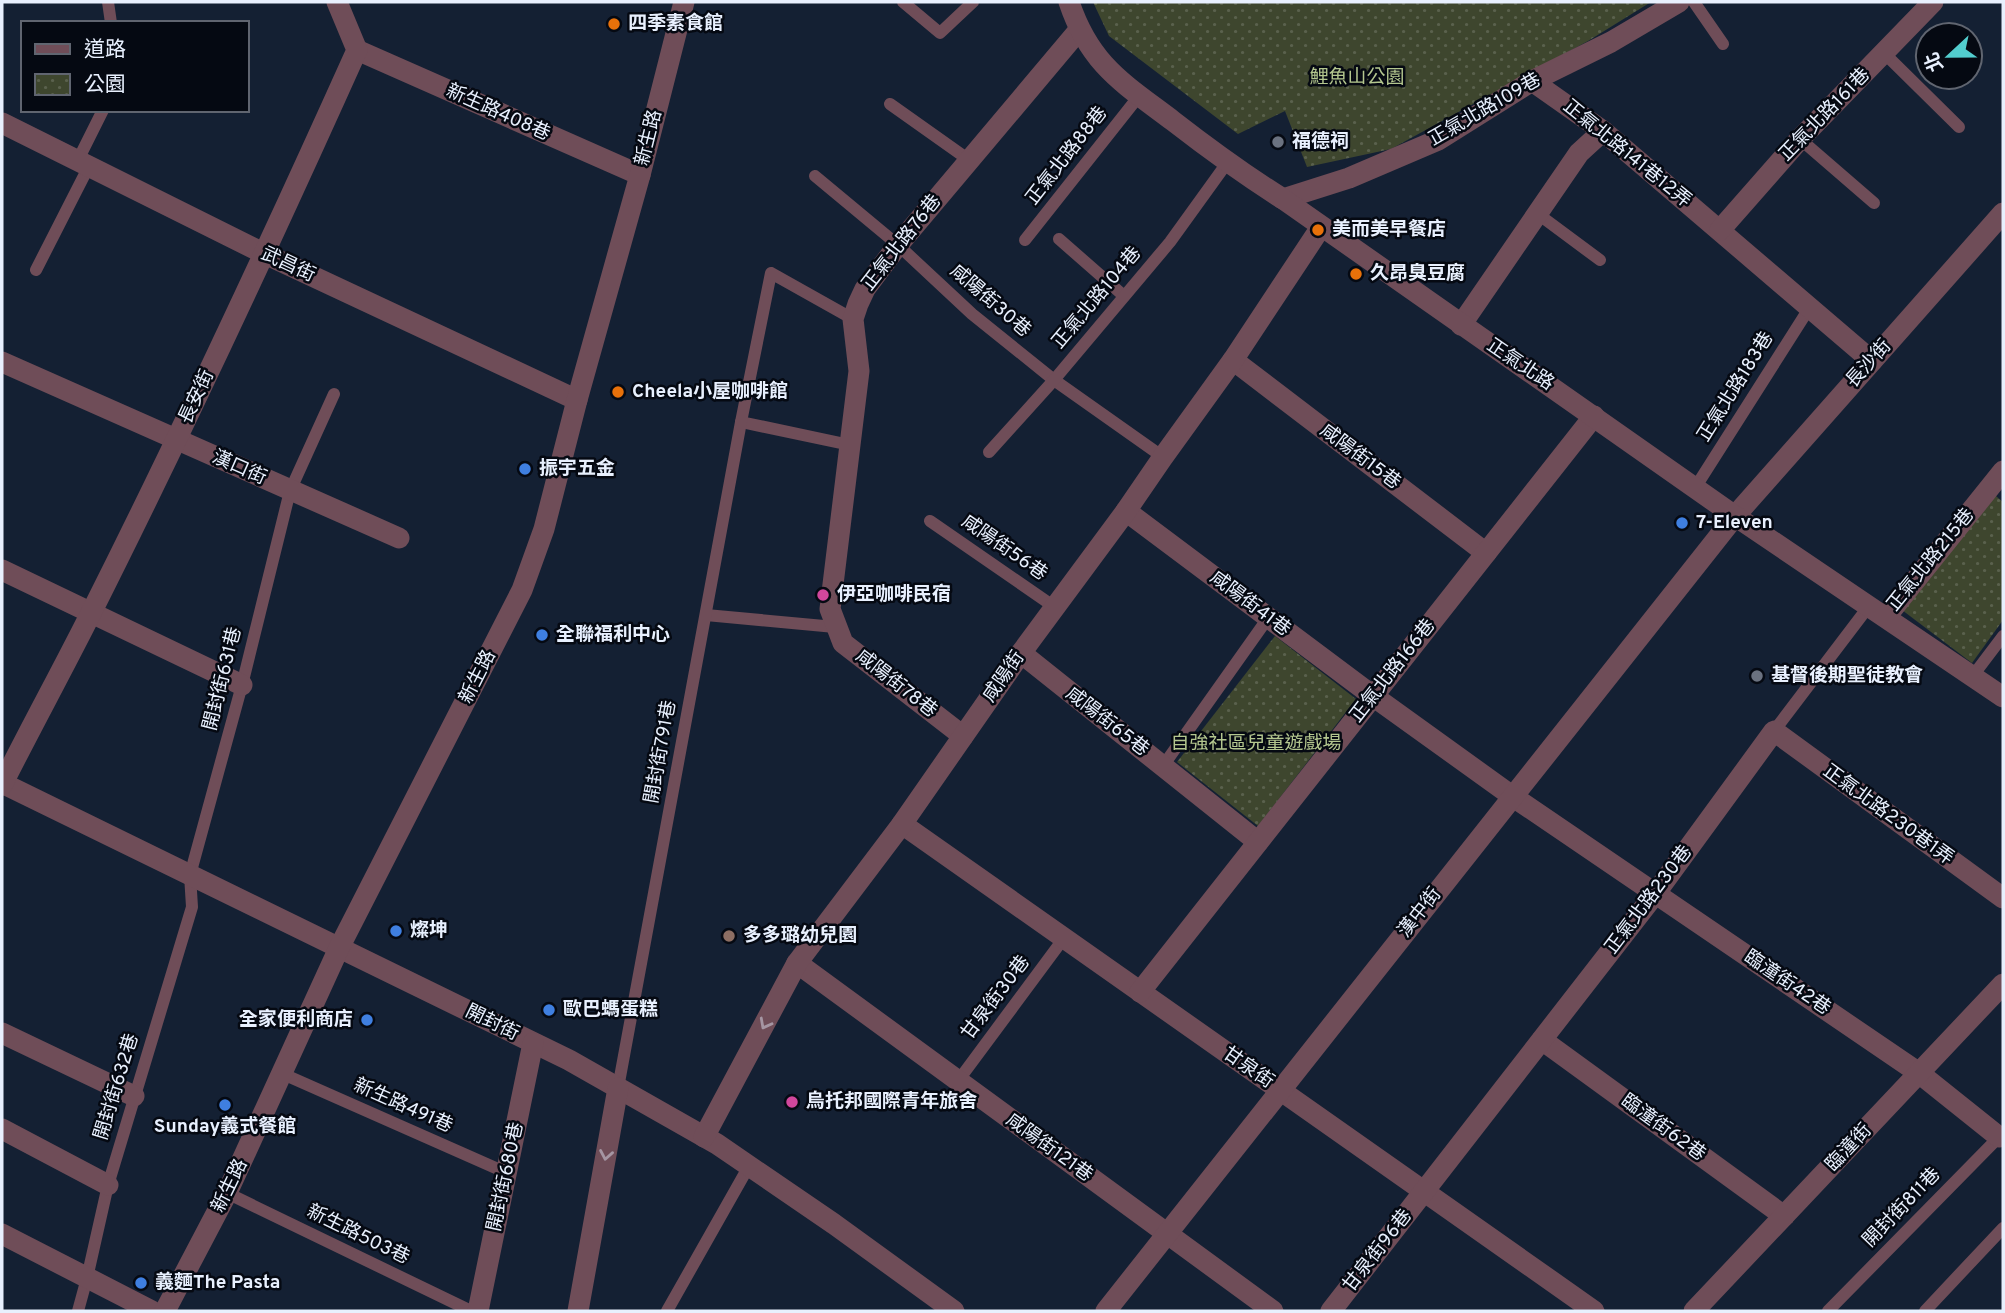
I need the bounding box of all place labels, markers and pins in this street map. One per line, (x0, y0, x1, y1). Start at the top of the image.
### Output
place label: 四季素食館 (628, 12, 723, 36)
marker: 四季素食館 (606, 16, 622, 32)
place label: 福德祠 (1292, 130, 1349, 154)
marker: 福德祠 (1270, 134, 1286, 150)
place label: 美而美早餐店 (1332, 218, 1446, 242)
marker: 美而美早餐店 (1310, 222, 1326, 238)
place label: 久昂臭豆腐 (1370, 262, 1465, 286)
marker: 久昂臭豆腐 (1348, 266, 1364, 282)
place label: Cheela小屋咖啡館 (632, 380, 788, 404)
marker: Cheela小屋咖啡館 (610, 384, 626, 400)
place label: 振宇五金 (539, 457, 615, 481)
marker: 振宇五金 (517, 461, 533, 477)
place label: 7-Eleven (1696, 511, 1773, 535)
marker: 7-Eleven (1674, 515, 1690, 531)
place label: 伊亞咖啡民宿 (837, 583, 951, 607)
marker: 伊亞咖啡民宿 (815, 587, 831, 603)
place label: 全聯福利中心 (556, 623, 670, 647)
marker: 全聯福利中心 (534, 627, 550, 643)
place label: 基督後期聖徒教會 (1771, 664, 1923, 688)
marker: 基督後期聖徒教會 (1749, 668, 1765, 684)
place label: 燦坤 (410, 919, 448, 943)
marker: 燦坤 (388, 923, 404, 939)
place label: 多多璐幼兒園 (743, 924, 857, 948)
marker: 多多璐幼兒園 (721, 928, 737, 944)
place label: 歐巴螞蛋糕 (563, 998, 658, 1022)
marker: 歐巴螞蛋糕 (541, 1002, 557, 1018)
place label: 全家便利商店 (239, 1008, 353, 1032)
marker: 全家便利商店 (359, 1012, 375, 1028)
place label: 烏托邦國際青年旅舍 (806, 1090, 977, 1114)
marker: 烏托邦國際青年旅舍 (784, 1094, 800, 1110)
marker: Sunday義式餐館 (217, 1097, 233, 1113)
place label: Sunday義式餐館 (154, 1115, 296, 1139)
place label: 義麵The Pasta (155, 1271, 280, 1295)
marker: 義麵The Pasta (133, 1275, 149, 1291)

